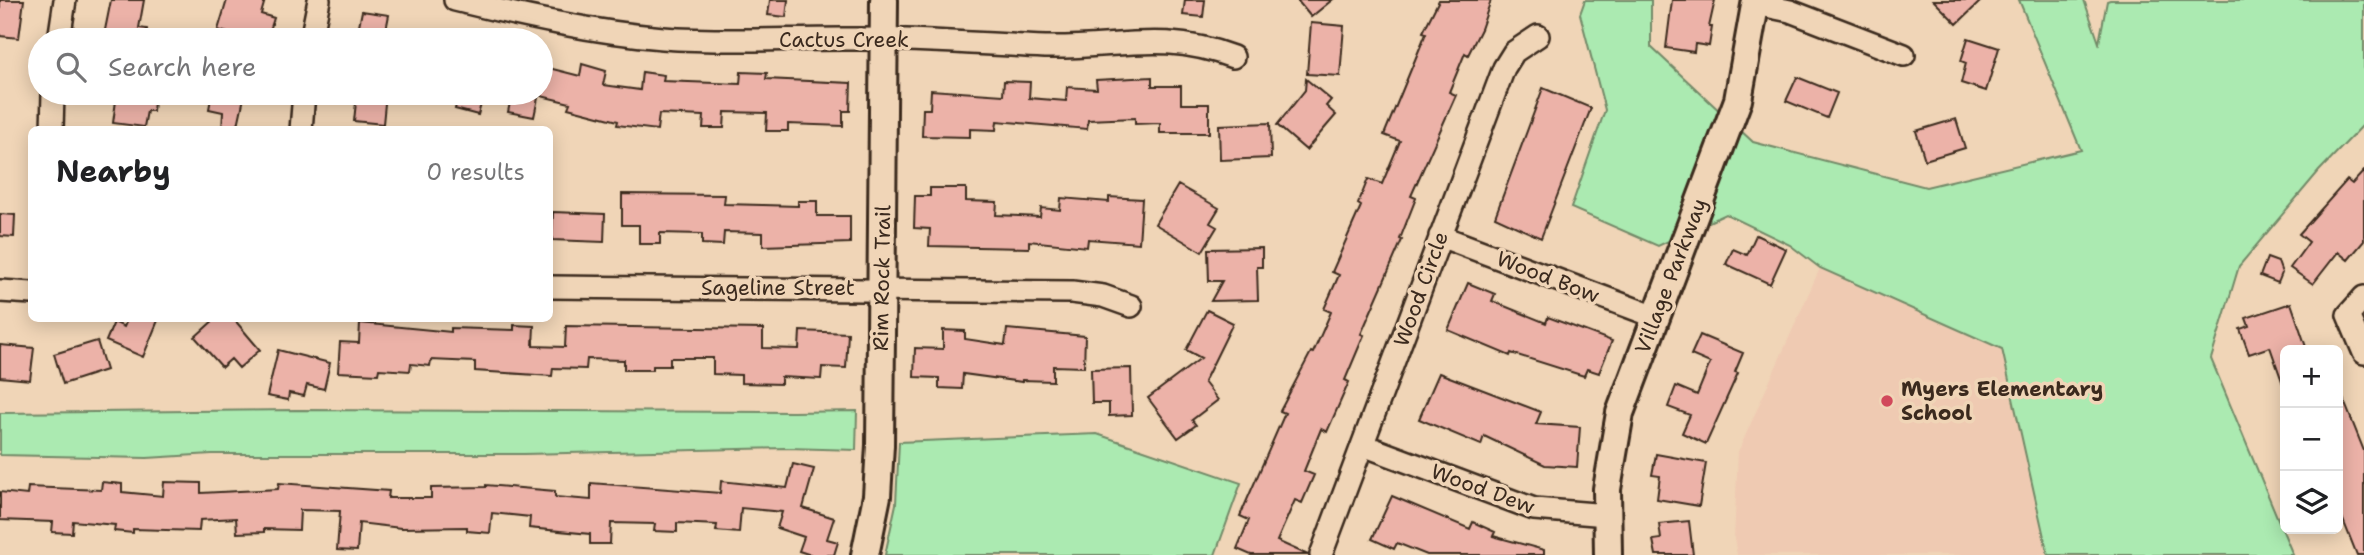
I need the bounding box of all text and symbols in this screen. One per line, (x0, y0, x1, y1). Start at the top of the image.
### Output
street label: Cactus Creek (779, 26, 909, 54)
search box (28, 28, 553, 105)
icon: search (52, 48, 90, 86)
text: Search here (108, 49, 257, 84)
text: Nearby (56, 151, 171, 192)
text: 0 results (426, 157, 525, 187)
street label: Village Parkway (1628, 194, 1714, 358)
street label: Rim Rock Trail (867, 204, 897, 351)
street label: Wood Circle (1387, 228, 1455, 350)
street label: Wood Bow (1492, 245, 1604, 309)
street label: Sageline Street (701, 274, 855, 302)
map controls (2280, 345, 2343, 534)
button: + (2280, 345, 2343, 408)
place label: Myers Elementary School (1901, 375, 2103, 427)
marker: Myers Elementary School (1879, 393, 1895, 409)
button: − (2280, 408, 2343, 471)
street label: Wood Dew (1427, 457, 1539, 521)
button: layers (2280, 471, 2343, 534)

